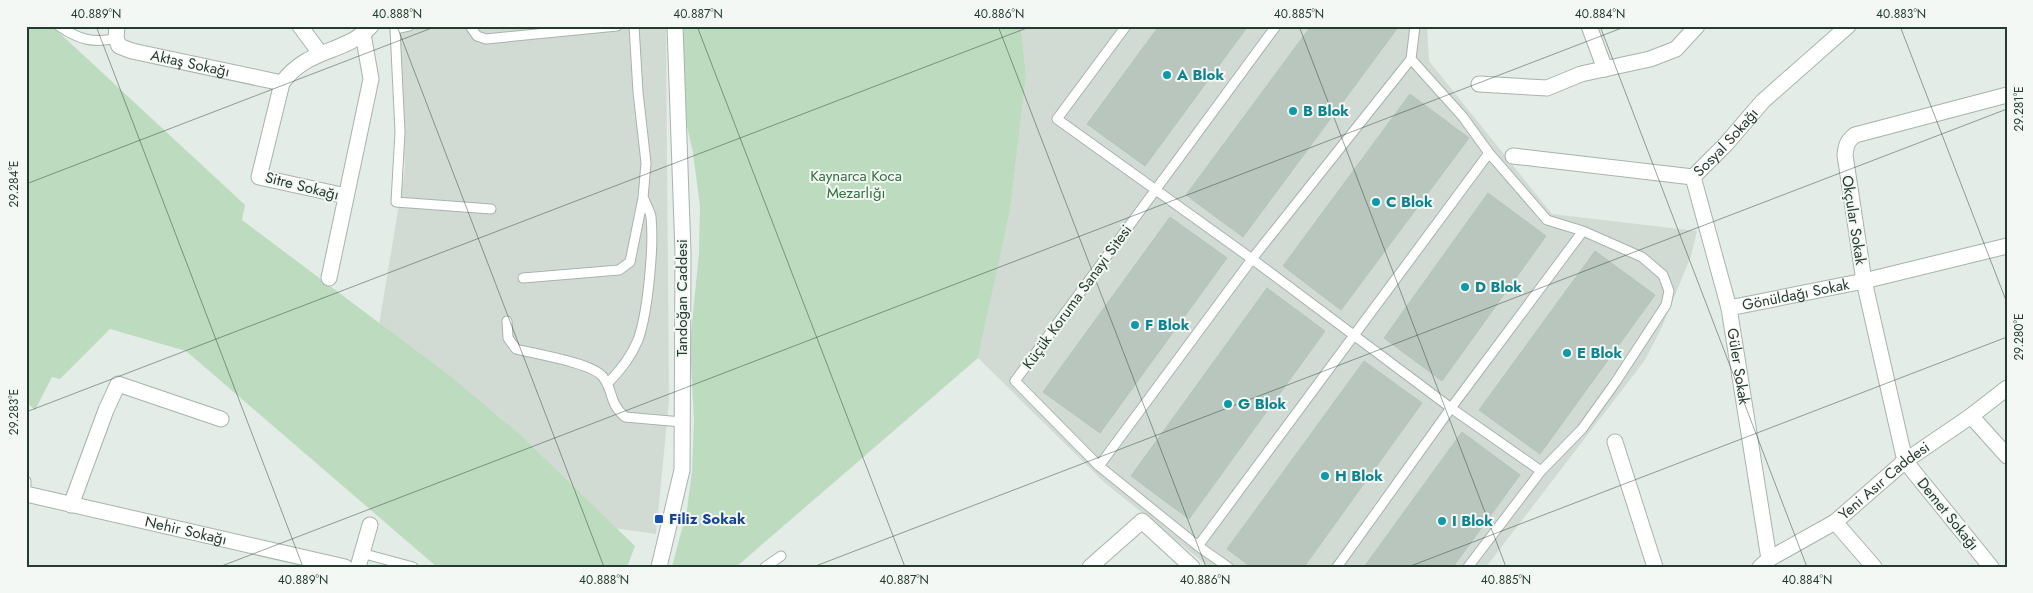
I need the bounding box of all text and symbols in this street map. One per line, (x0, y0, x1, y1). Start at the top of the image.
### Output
text: 40.889°N (71, 5, 121, 23)
text: 40.888°N (372, 5, 422, 23)
text: 40.887°N (673, 5, 723, 23)
text: 40.886°N (974, 5, 1024, 23)
text: 40.885°N (1274, 5, 1324, 23)
text: 40.884°N (1575, 5, 1625, 23)
text: 40.883°N (1876, 5, 1926, 23)
street label: Aktaş Sokağı (148, 44, 232, 83)
place label: A Blok (1176, 64, 1224, 86)
marker: A Blok (1161, 69, 1173, 81)
text: 29.281°E (2010, 86, 2028, 132)
place label: B Blok (1303, 100, 1349, 122)
street label: Sosyal Sokağı (1688, 103, 1763, 182)
marker: B Blok (1287, 105, 1299, 117)
text: 29.284°E (5, 161, 23, 207)
park label: Kaynarca Koca Mezarlığı (810, 165, 902, 204)
street label: Sitre Sokağı (263, 166, 341, 206)
street label: Okçular Sokak (1836, 174, 1872, 267)
place label: C Blok (1386, 191, 1433, 213)
marker: C Blok (1370, 196, 1382, 208)
street label: Küçük Koruma Sanayi Sitesi (1017, 220, 1137, 374)
street label: Tandoğan Caddesi (671, 239, 693, 357)
street label: Gönüldağı Sokak (1740, 273, 1852, 316)
place label: D Blok (1475, 276, 1522, 298)
marker: D Blok (1459, 281, 1471, 293)
text: 29.280°E (2010, 313, 2028, 361)
place label: F Blok (1145, 314, 1190, 336)
marker: F Blok (1129, 319, 1141, 331)
street label: Güler Sokak (1721, 327, 1755, 407)
place label: E Blok (1577, 342, 1622, 364)
marker: E Blok (1561, 347, 1573, 359)
text: 29.283°E (5, 389, 23, 435)
place label: G Blok (1238, 393, 1287, 415)
marker: G Blok (1222, 398, 1234, 410)
street label: Yeni Asır Caddesi (1834, 436, 1934, 525)
place label: H Blok (1335, 465, 1383, 487)
marker: H Blok (1319, 470, 1331, 482)
street label: Demet Sokağı (1912, 473, 1984, 555)
place label: Filiz Sokak (669, 508, 746, 530)
place label: I Blok (1452, 510, 1493, 532)
street label: Nehir Sokağı (143, 511, 229, 551)
marker: Filiz Sokak (653, 513, 665, 525)
marker: I Blok (1436, 515, 1448, 527)
text: 40.889°N (278, 571, 328, 589)
text: 40.888°N (579, 571, 629, 589)
text: 40.887°N (879, 571, 929, 589)
text: 40.886°N (1180, 571, 1230, 589)
text: 40.885°N (1481, 571, 1531, 589)
text: 40.884°N (1782, 571, 1832, 589)

